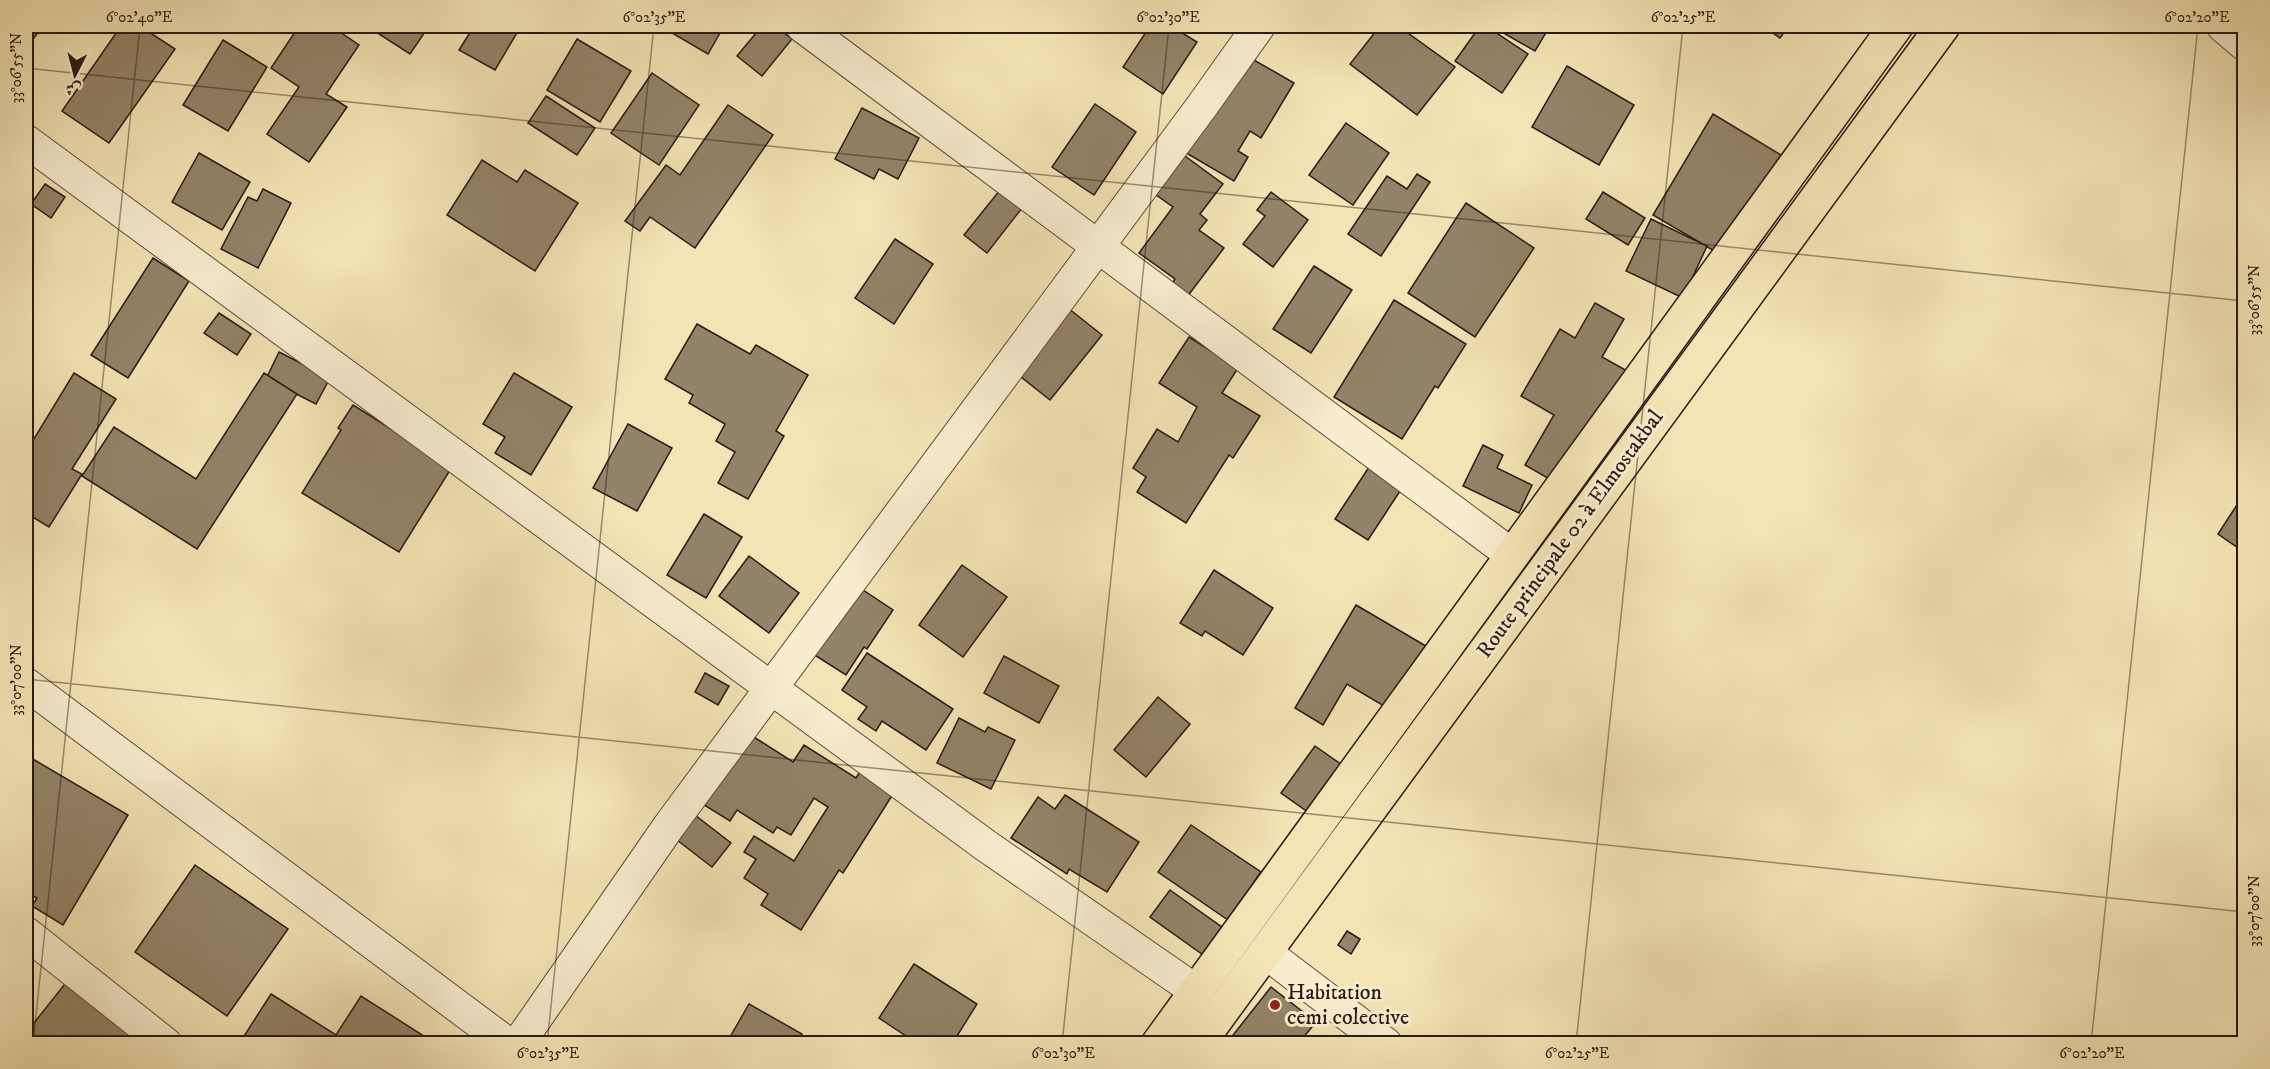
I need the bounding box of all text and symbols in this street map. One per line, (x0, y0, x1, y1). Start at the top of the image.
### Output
text: 6°02'40"E (106, 8, 173, 27)
text: 6°02'35"E (622, 8, 686, 27)
text: 6°02'30"E (1136, 8, 1200, 27)
text: 6°02'25"E (1651, 8, 1716, 27)
text: 6°02'20"E (2164, 8, 2230, 27)
text: 33°06'55"N (7, 33, 26, 103)
north arrow (45, 45, 105, 105)
text: ش (65, 78, 82, 100)
text: 33°06'55"N (2245, 265, 2264, 335)
street label: Route principale 02 à Elmostakbal (1471, 404, 1669, 663)
text: 33°07'00"N (7, 644, 26, 716)
text: 33°07'00"N (2245, 875, 2264, 947)
place label: Habitation cemi colective (1287, 979, 1409, 1031)
marker: Habitation cemi colective (1268, 998, 1282, 1012)
text: 6°02'35"E (516, 1044, 580, 1063)
text: 6°02'30"E (1031, 1044, 1095, 1063)
text: 6°02'25"E (1545, 1044, 1610, 1063)
text: 6°02'20"E (2059, 1044, 2125, 1063)

